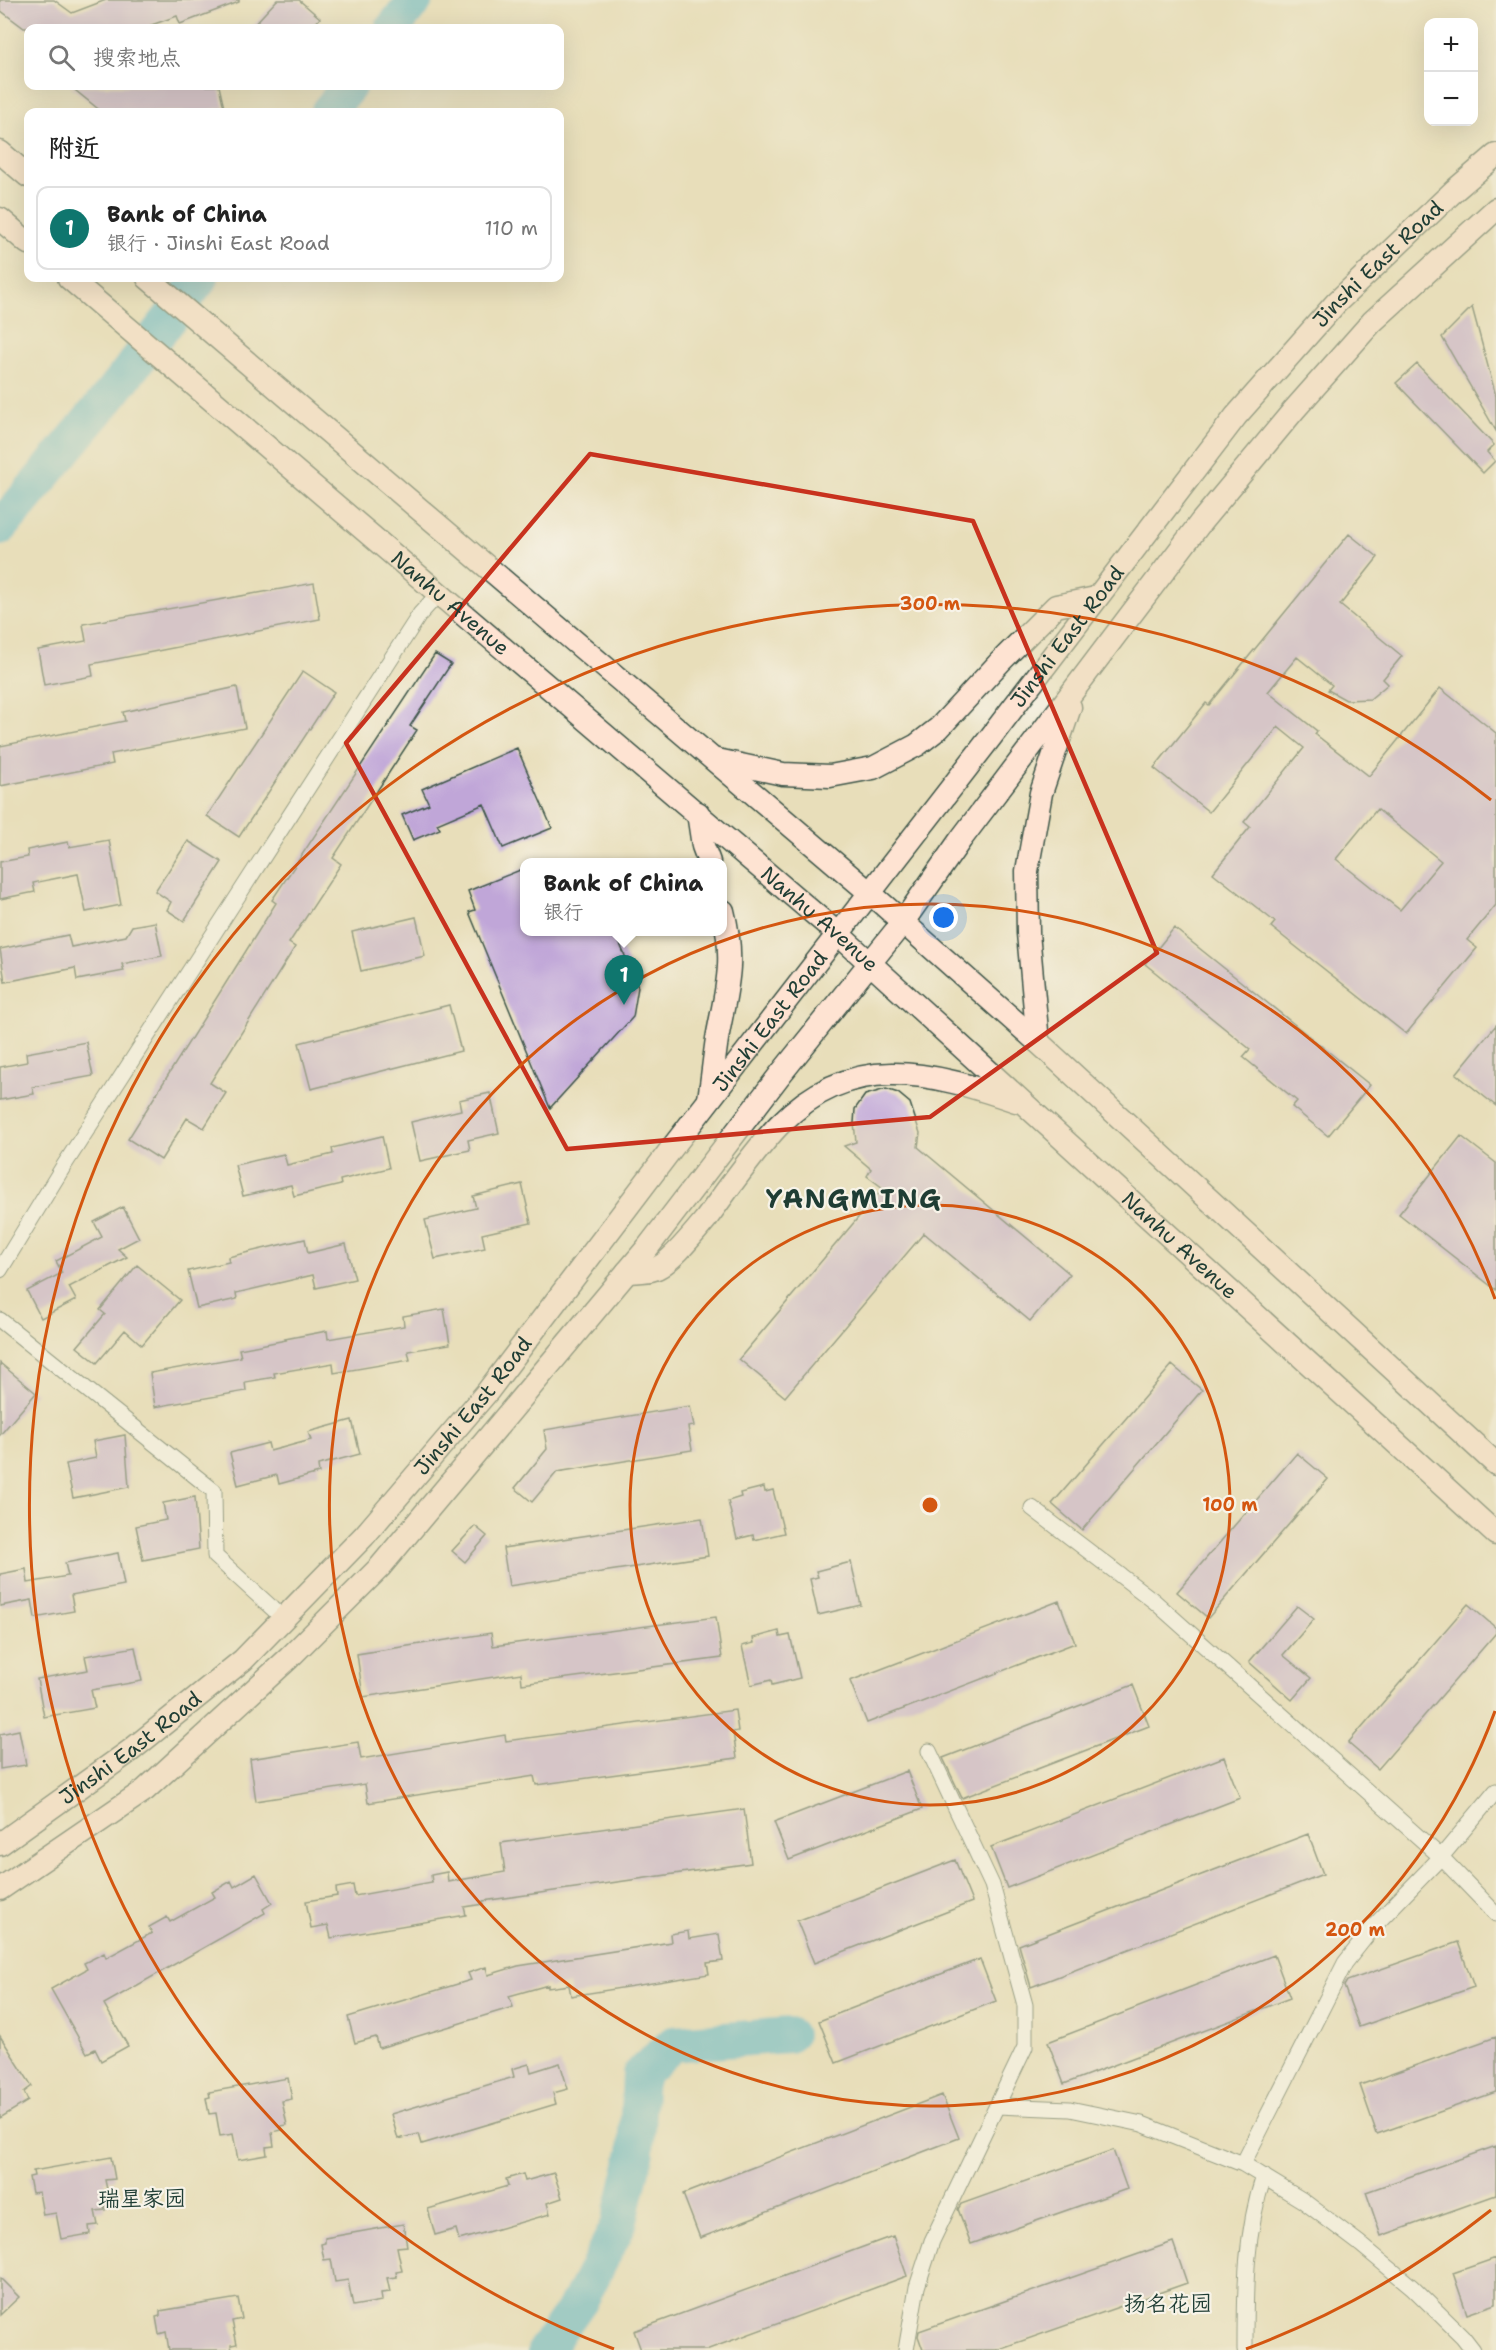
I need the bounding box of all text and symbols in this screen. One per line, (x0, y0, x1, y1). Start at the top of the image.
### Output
map controls (1424, 18, 1478, 126)
button: + (1424, 18, 1478, 72)
search box (24, 24, 564, 90)
icon: search (45, 41, 78, 74)
text: 搜索地点 (93, 43, 181, 72)
button: − (1424, 72, 1478, 126)
text: 附近 (48, 130, 100, 165)
street label: Jinshi East Road (1307, 194, 1449, 334)
text: Bank of China (107, 200, 267, 229)
text: 1 (65, 215, 74, 241)
text: 110 m (484, 215, 538, 241)
text: 银行 · Jinshi East Road (107, 230, 330, 256)
street label: Nanhu Avenue (385, 545, 515, 662)
street label: Jinshi East Road (1004, 560, 1131, 714)
text: 300 m (900, 592, 961, 616)
popup (520, 858, 727, 936)
street label: Nanhu Avenue (755, 860, 884, 978)
text: Bank of China (544, 869, 703, 898)
text: 银行 (544, 899, 584, 925)
your location (929, 903, 958, 932)
street label: Jinshi East Road (706, 945, 834, 1098)
pin: 1 (604, 956, 644, 1005)
district label: YANGMING (766, 1180, 942, 1217)
street label: Nanhu Avenue (1116, 1185, 1244, 1306)
street label: Jinshi East Road (408, 1331, 538, 1481)
text: 100 m (1202, 1493, 1258, 1517)
centre of rings (920, 1495, 940, 1515)
street label: Jinshi East Road (54, 1685, 207, 1811)
text: 200 m (1325, 1918, 1386, 1942)
district label: 瑞星家园 (98, 2184, 186, 2213)
district label: 扬名花园 (1124, 2289, 1212, 2318)

